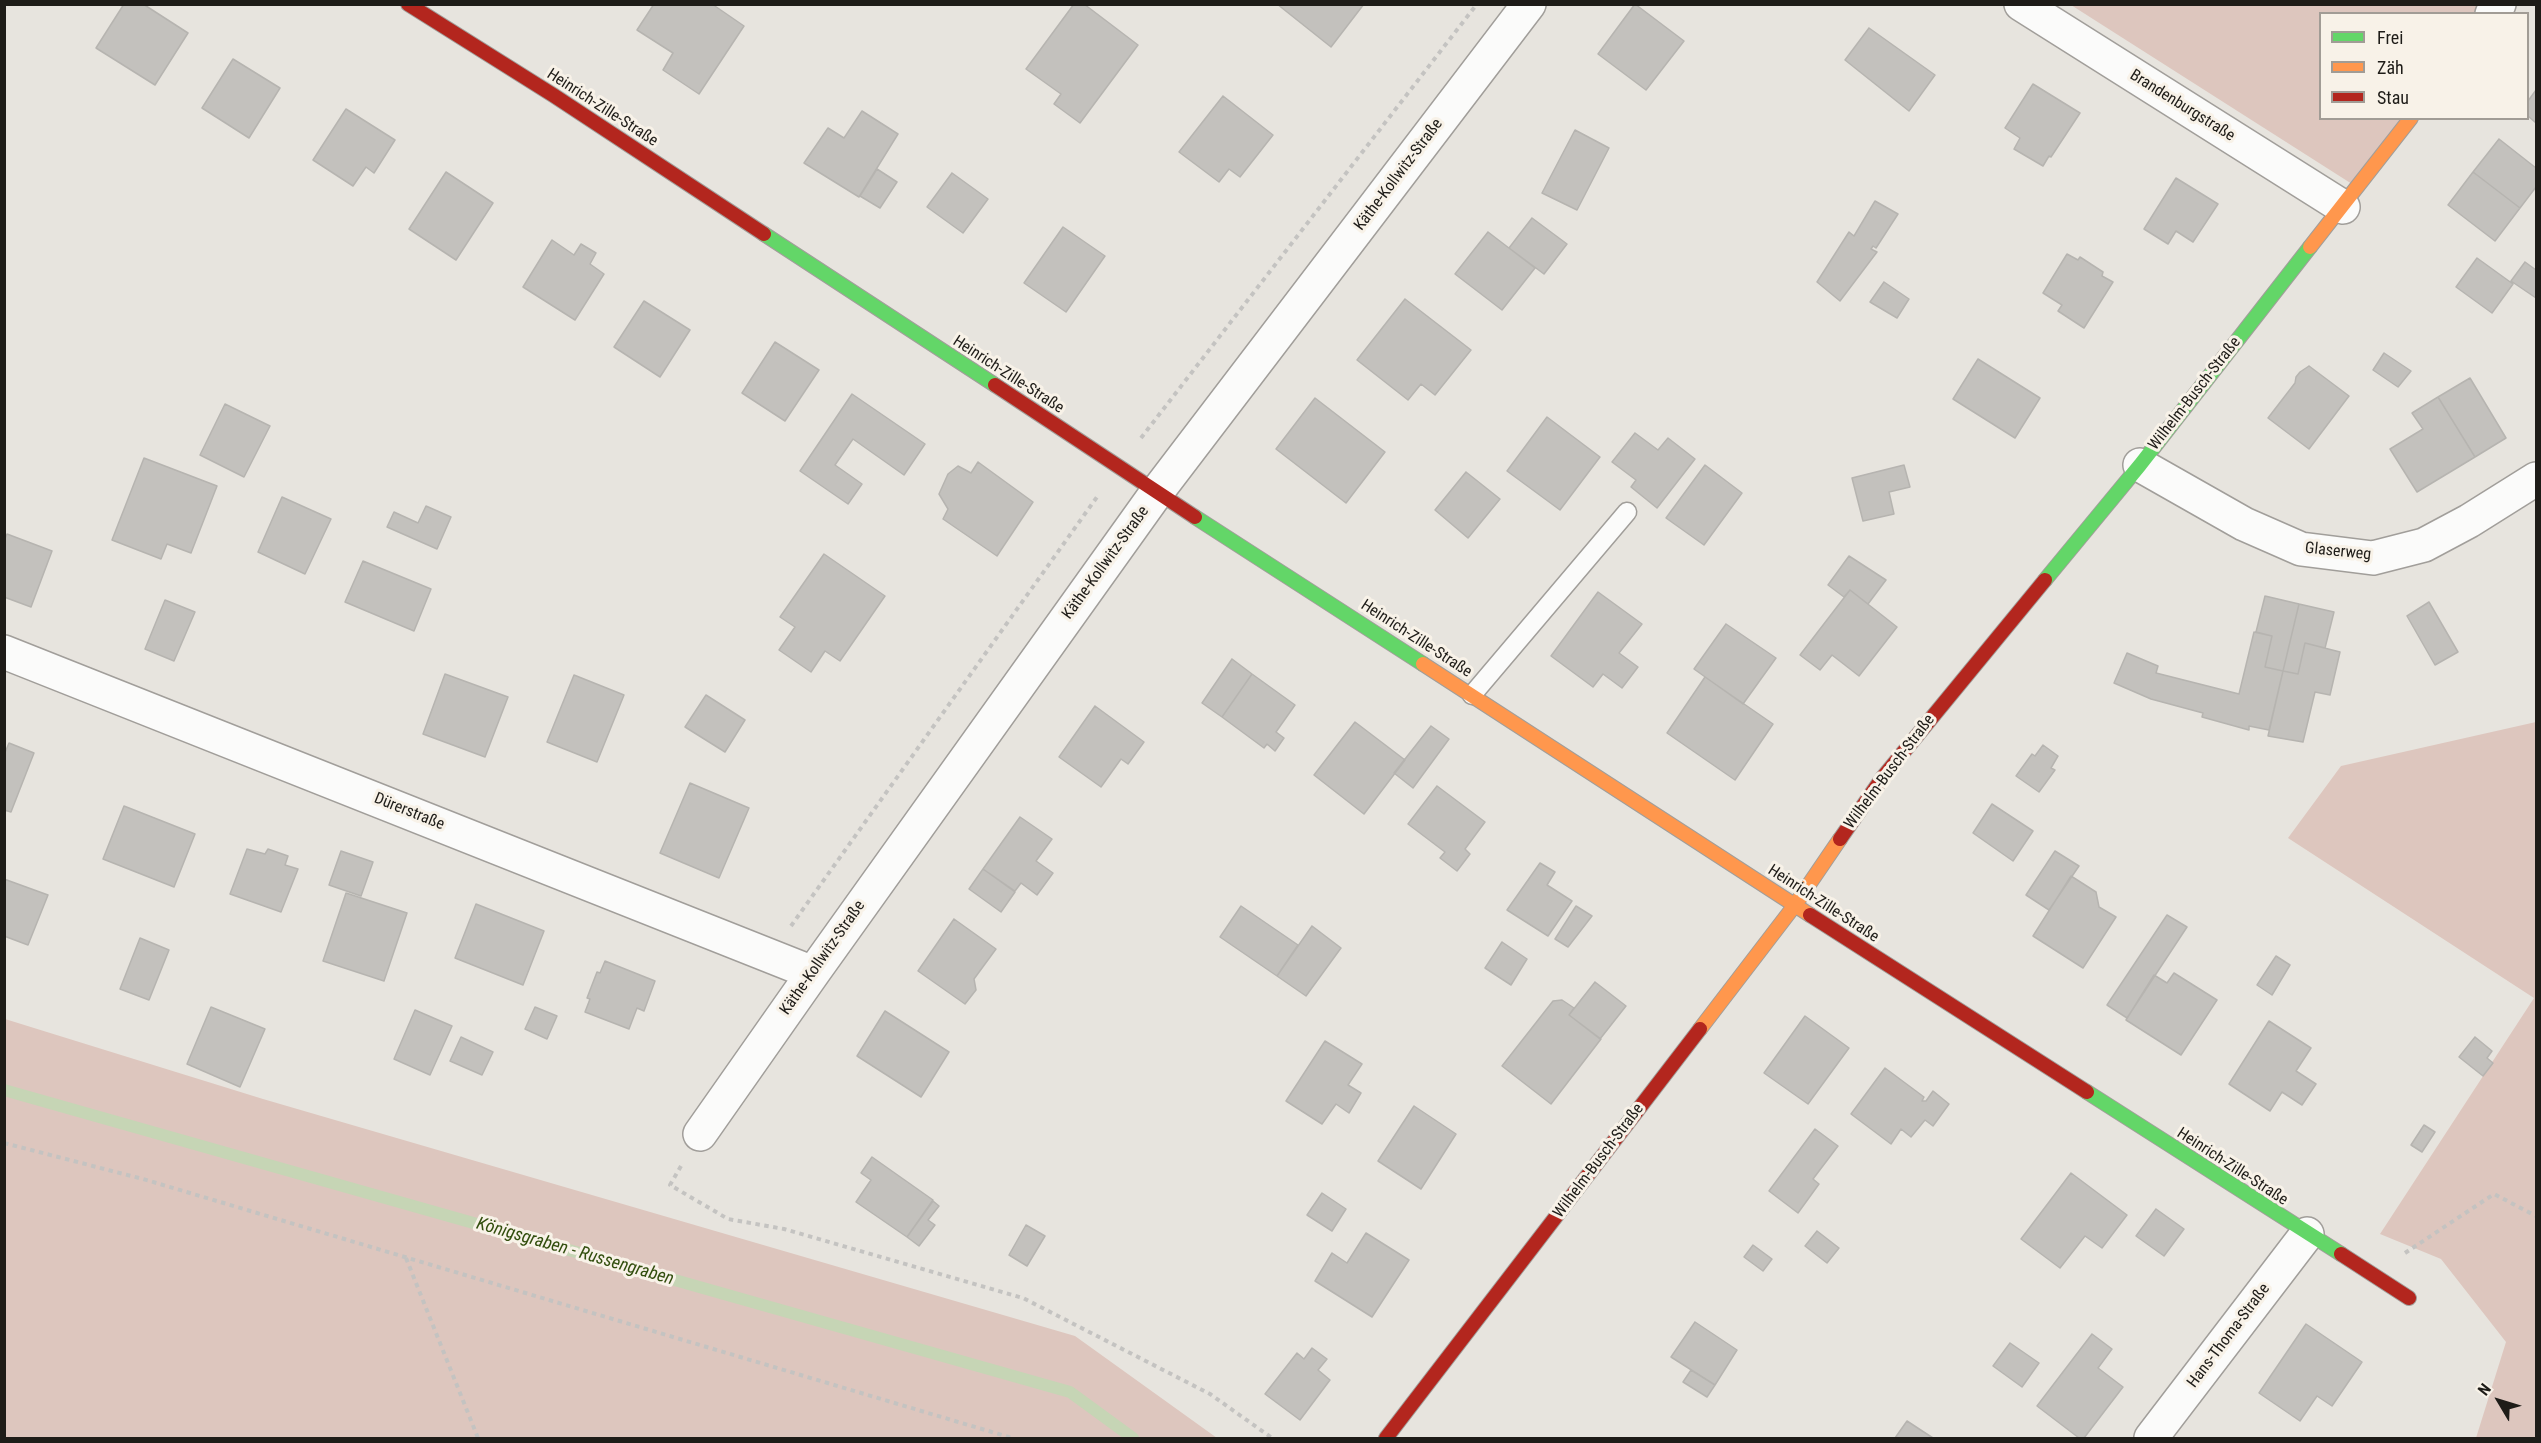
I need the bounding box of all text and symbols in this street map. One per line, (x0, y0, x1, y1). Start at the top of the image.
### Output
legend (2319, 12, 2529, 120)
text: Frei (2377, 27, 2403, 48)
text: Zäh (2377, 57, 2404, 78)
street label: Heinrich-Zille-Straße (543, 65, 661, 151)
street label: Brandenburgstraße (2126, 66, 2238, 146)
text: Stau (2377, 87, 2409, 108)
street label: Käthe-Kollwitz-Straße (1351, 115, 1447, 235)
street label: Heinrich-Zille-Straße (949, 332, 1067, 418)
street label: Wilhelm-Busch-Straße (2145, 334, 2245, 454)
street label: Käthe-Kollwitz-Straße (1059, 503, 1153, 623)
street label: Glaserweg (2304, 539, 2372, 565)
street label: Heinrich-Zille-Straße (1357, 596, 1475, 682)
street label: Wilhelm-Busch-Straße (1841, 711, 1939, 833)
street label: Dürerstraße (371, 789, 447, 835)
street label: Heinrich-Zille-Straße (1764, 861, 1882, 947)
street label: Käthe-Kollwitz-Straße (776, 897, 870, 1019)
street label: Wilhelm-Busch-Straße (1550, 1100, 1648, 1222)
street label: Heinrich-Zille-Straße (2173, 1124, 2291, 1210)
water label: Königsgraben - Russengraben (474, 1213, 676, 1291)
street label: Hans-Thoma-Straße (2184, 1280, 2274, 1392)
north arrow (2469, 1371, 2529, 1431)
text: N (2474, 1380, 2495, 1399)

